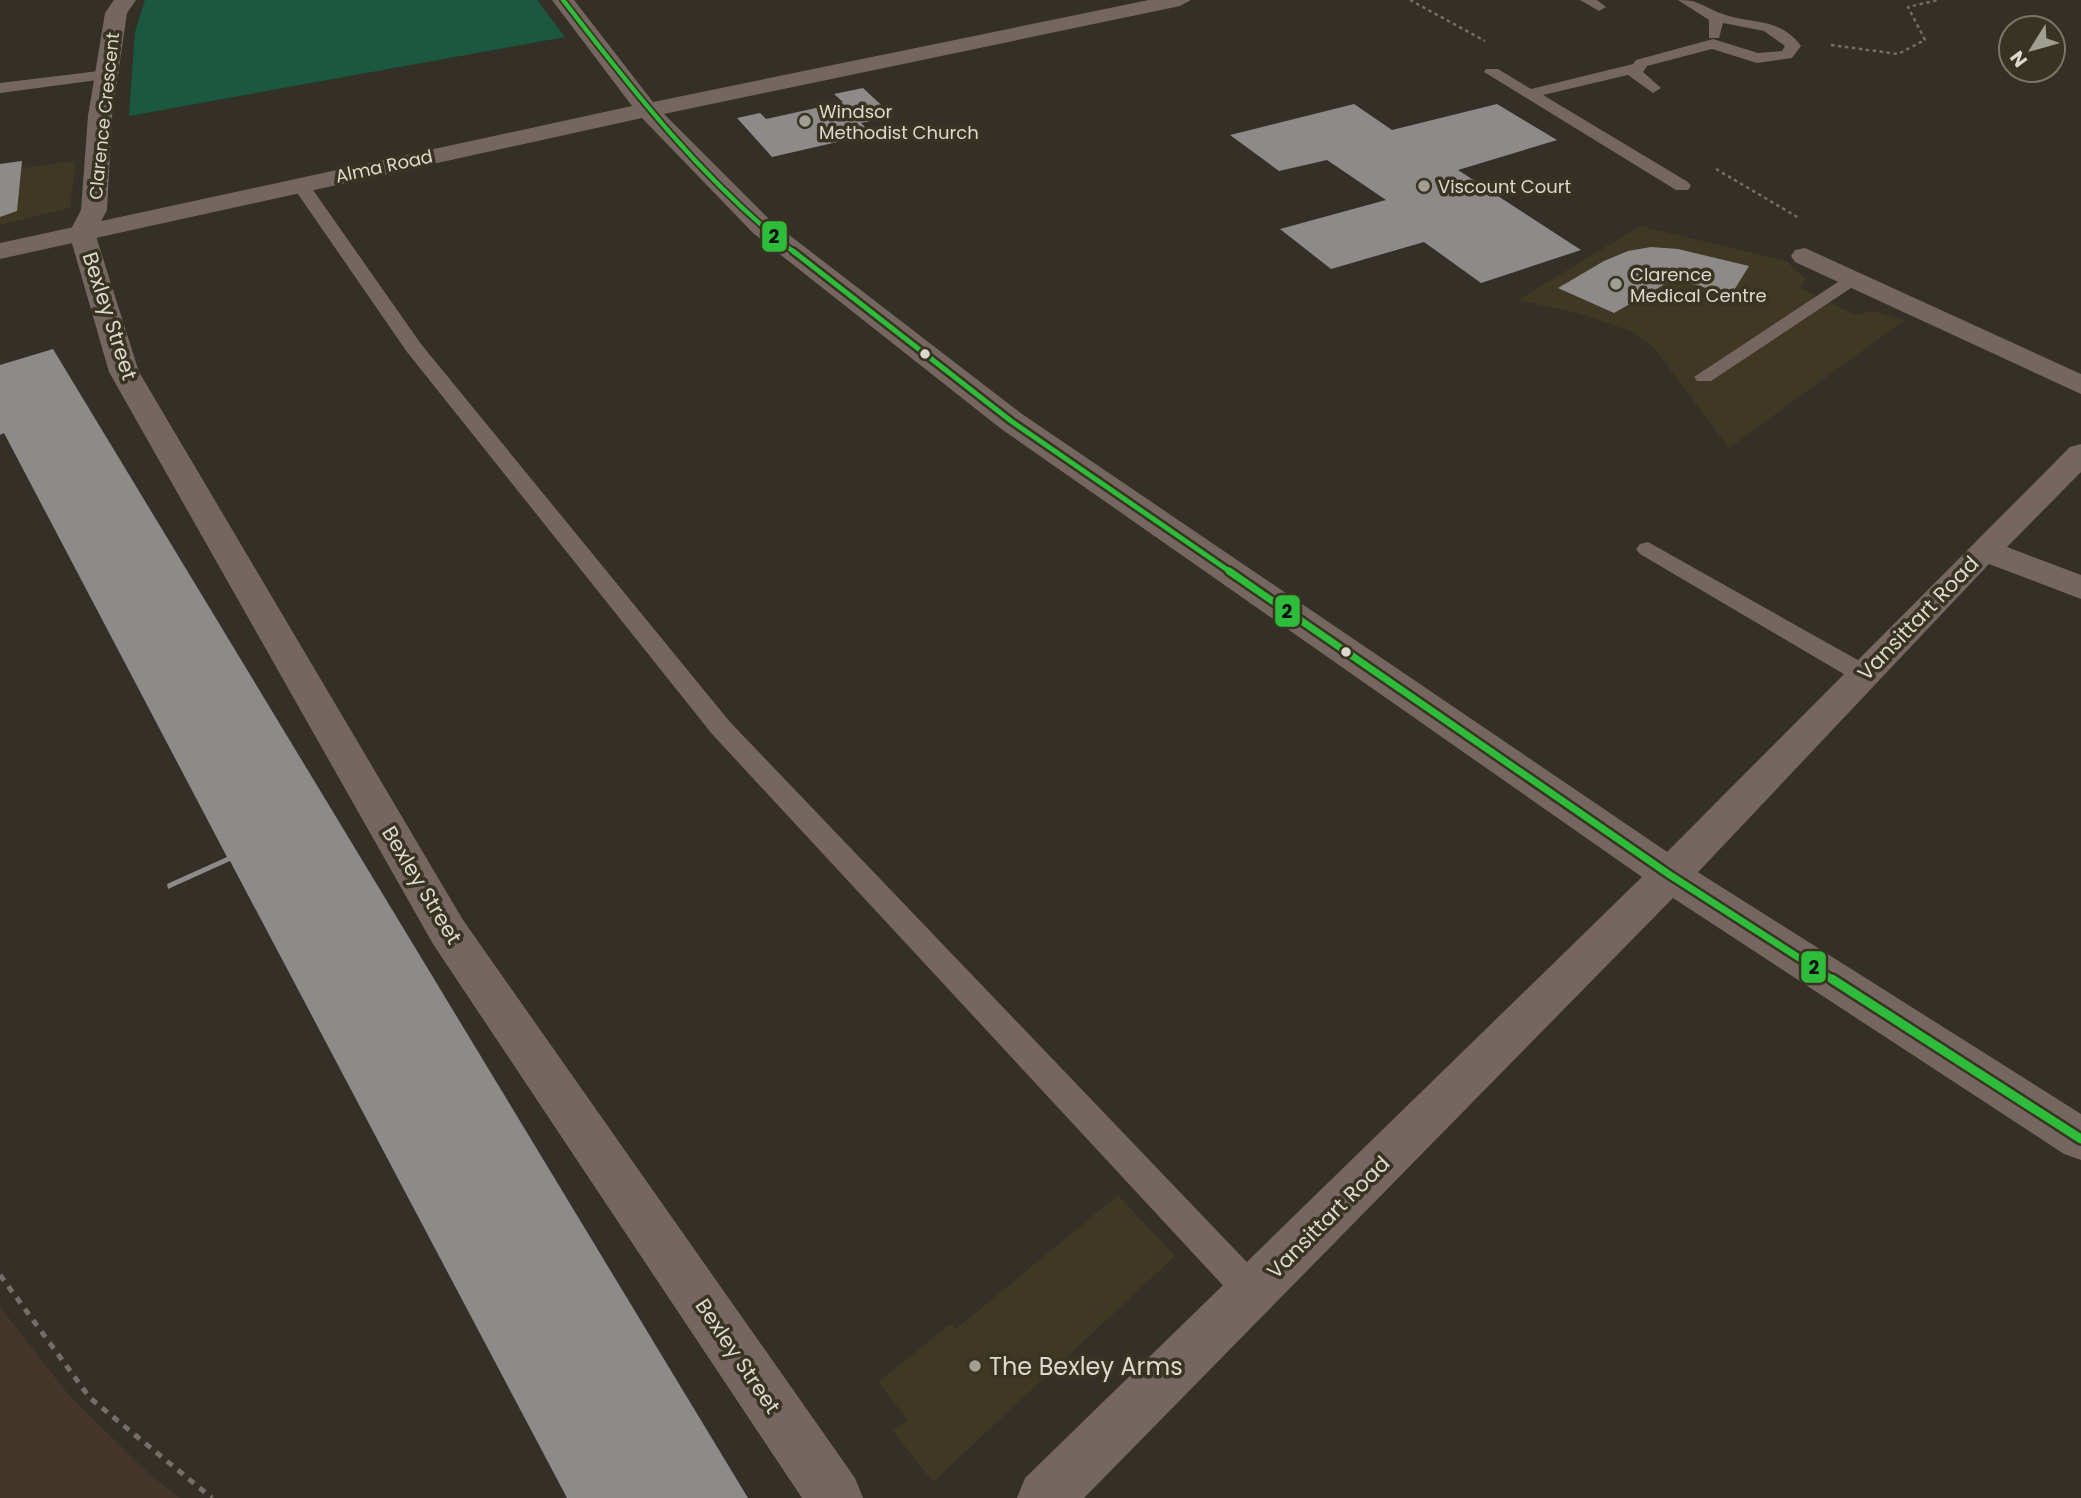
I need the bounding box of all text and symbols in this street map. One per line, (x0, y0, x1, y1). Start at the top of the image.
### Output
north arrow (1997, 14, 2067, 84)
street label: Clarence Crescent (83, 31, 125, 201)
text: N (2004, 45, 2034, 73)
place label: Windsor Methodist Church (819, 99, 979, 145)
marker: Windsor Methodist Church (797, 113, 813, 129)
street label: Alma Road (333, 143, 435, 189)
place label: Viscount Court (1438, 174, 1571, 199)
marker: Viscount Court (1416, 178, 1432, 194)
line badge: 2 (761, 220, 788, 253)
text: 2 (769, 223, 780, 250)
street label: Bexley Street (76, 248, 144, 384)
place label: Clarence Medical Centre (1630, 262, 1767, 308)
marker: Clarence Medical Centre (1608, 276, 1624, 292)
unlabelled marker (918, 347, 932, 361)
street label: Vansittart Road (1851, 549, 1985, 687)
line badge: 2 (1274, 594, 1301, 628)
text: 2 (1282, 598, 1293, 625)
unlabelled marker (1339, 645, 1353, 659)
street label: Bexley Street (375, 821, 469, 949)
line badge: 2 (1800, 950, 1827, 984)
text: 2 (1809, 954, 1820, 981)
street label: Vansittart Road (1260, 1149, 1396, 1285)
street label: Bexley Street (689, 1293, 787, 1419)
place label: The Bexley Arms (989, 1350, 1183, 1383)
marker: The Bexley Arms (967, 1358, 983, 1374)

